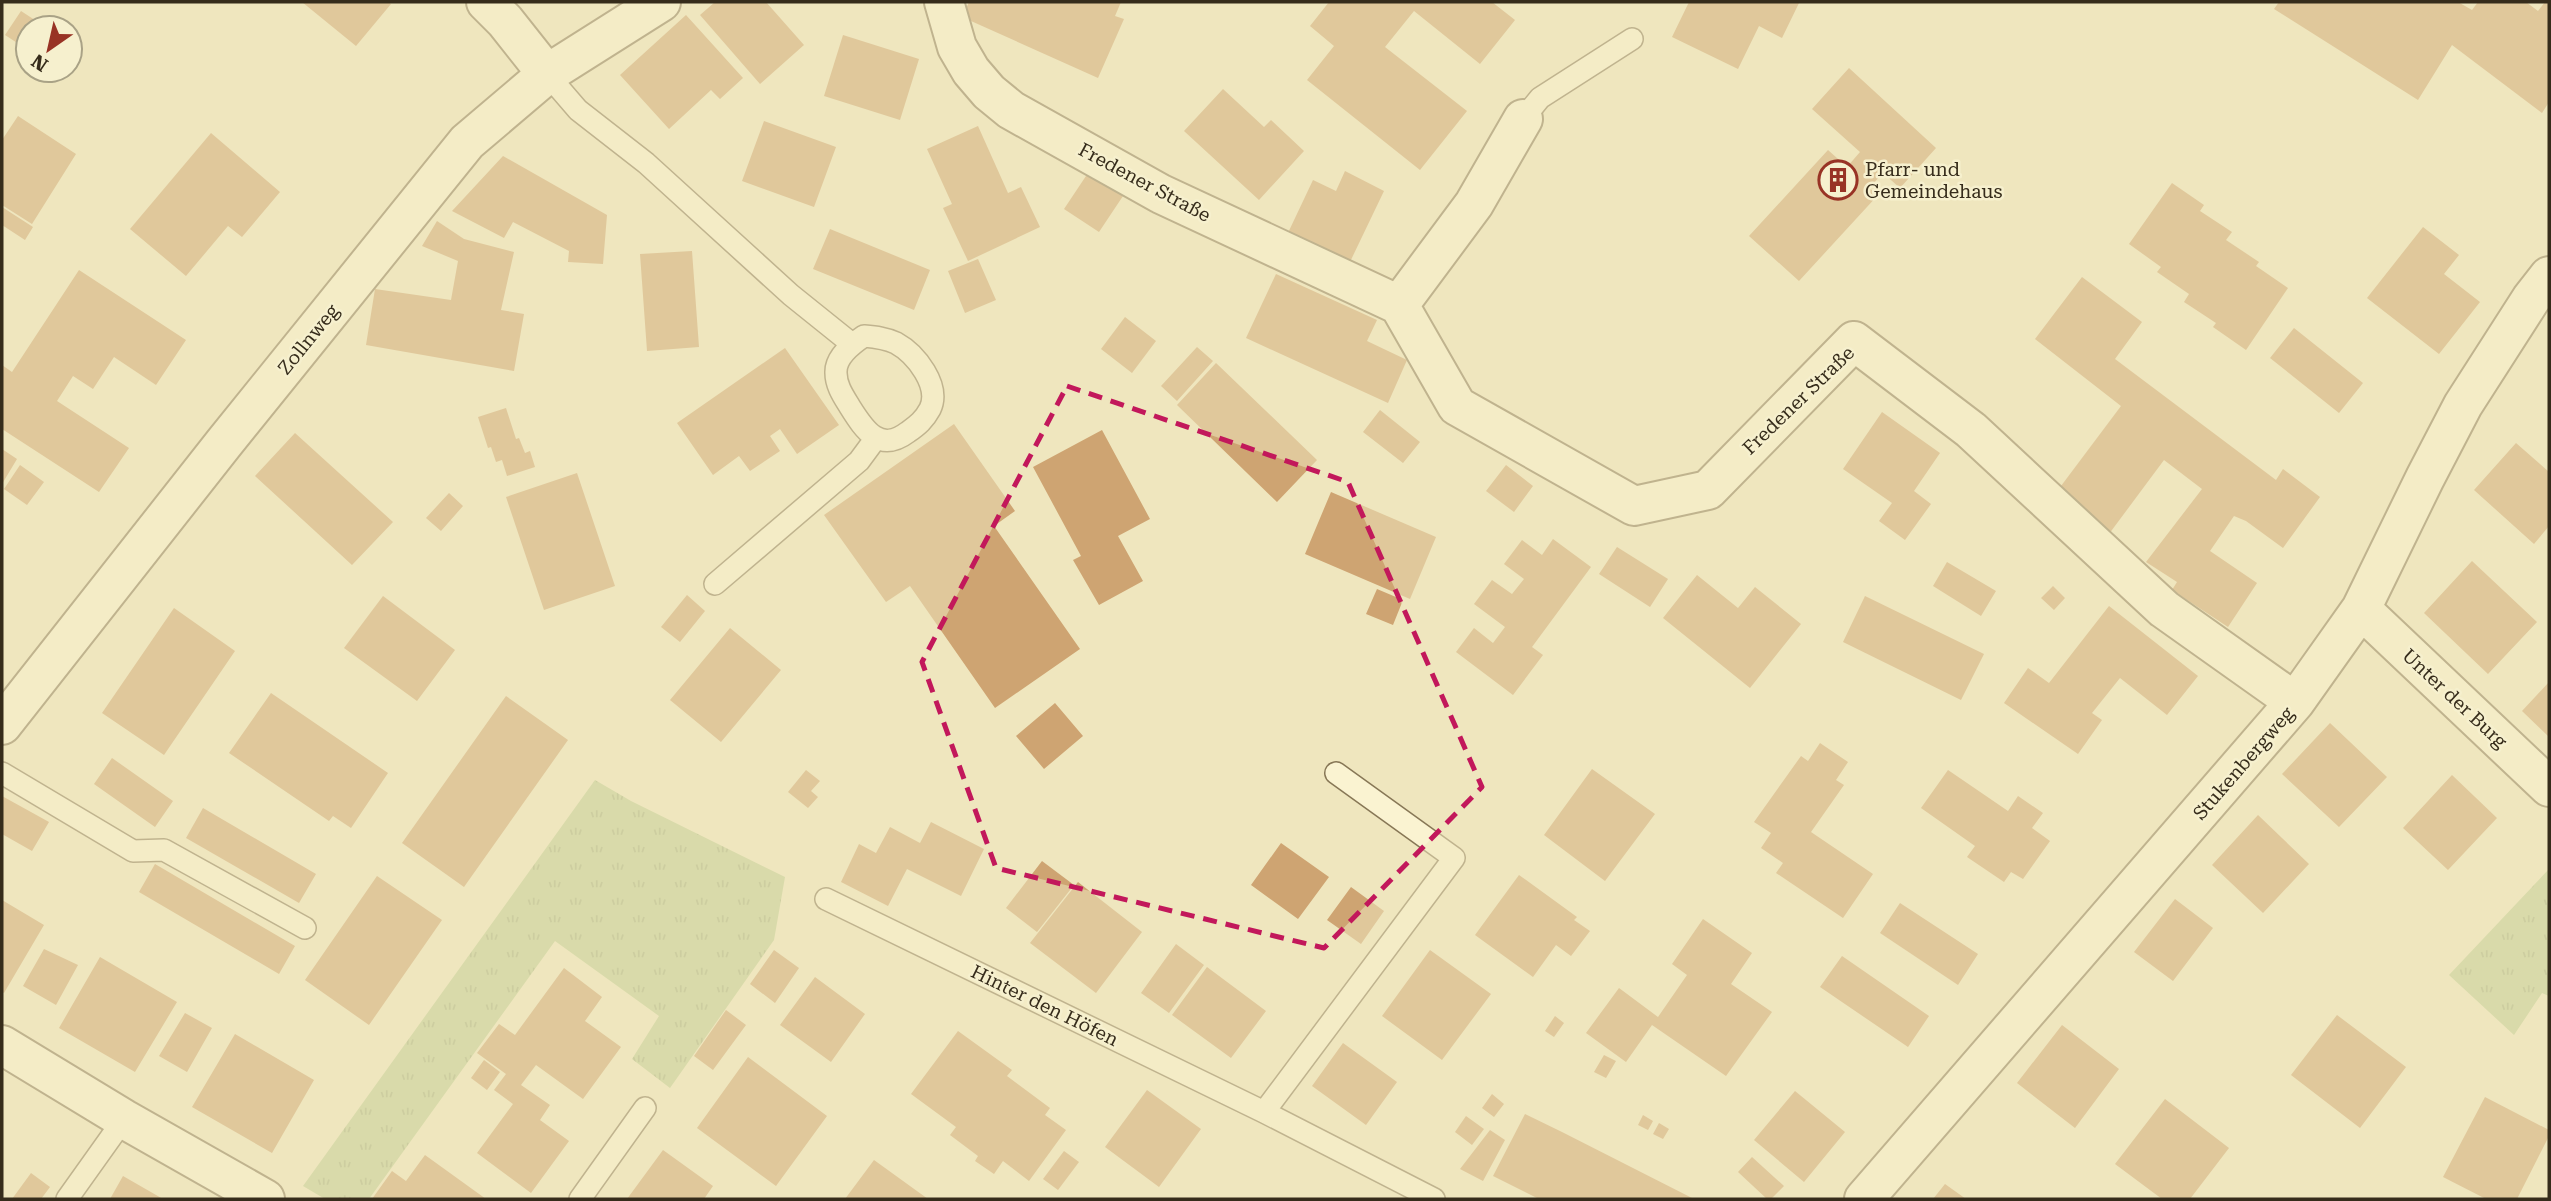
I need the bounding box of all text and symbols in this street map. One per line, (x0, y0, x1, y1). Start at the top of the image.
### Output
north arrow (14, 14, 84, 84)
text: N (27, 49, 52, 76)
street label: Fredener Straße (1075, 138, 1215, 227)
place label: Pfarr- und Gemeindehaus (1865, 158, 2002, 203)
building icon: Pfarr- und Gemeindehaus (1817, 159, 1859, 201)
street label: Zollnweg (273, 299, 344, 379)
street label: Fredener Straße (1738, 341, 1859, 459)
street label: Unter der Burg (2397, 644, 2512, 753)
street label: Stukenbergweg (2188, 702, 2299, 825)
street label: Hinter den Höfen (967, 960, 1122, 1051)

